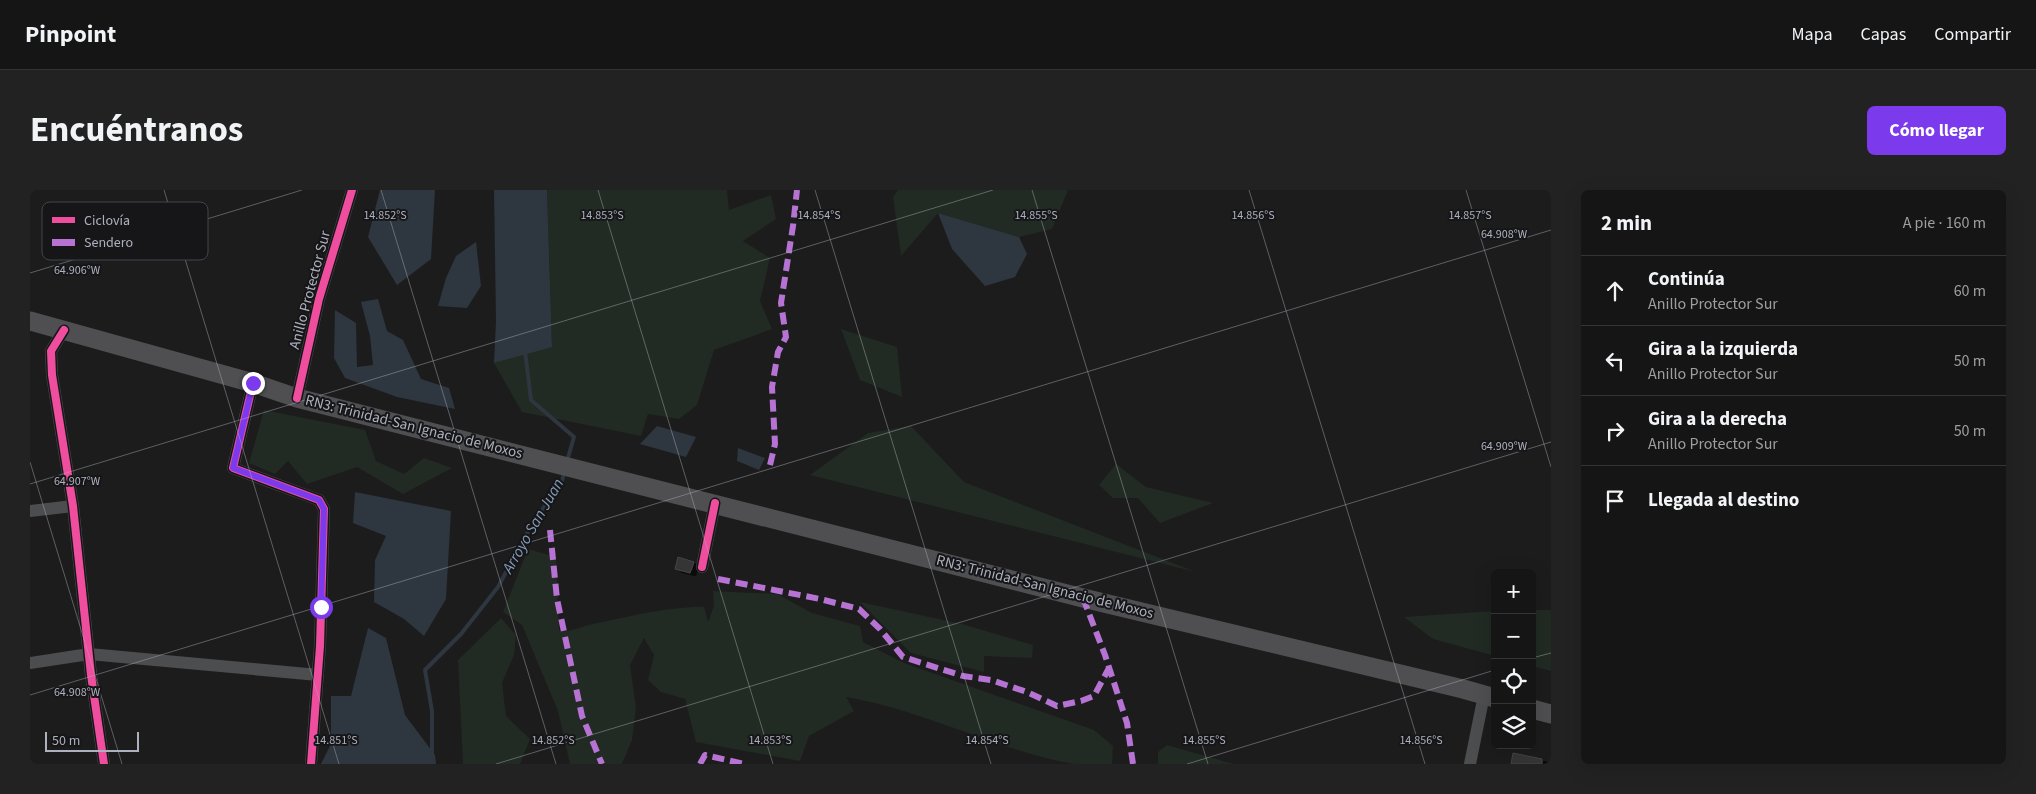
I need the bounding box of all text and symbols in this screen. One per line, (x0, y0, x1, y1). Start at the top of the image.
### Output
text: Pinpoint (25, 17, 116, 52)
text: Mapa (1792, 22, 1833, 47)
text: Capas (1861, 22, 1906, 47)
text: Compartir (1934, 22, 2011, 47)
text: Encuéntranos (30, 105, 243, 155)
button: Cómo llegar (1867, 106, 2006, 155)
legend (42, 202, 208, 260)
text: 14.852°S (363, 207, 407, 224)
text: 14.853°S (580, 207, 624, 224)
text: 14.854°S (797, 207, 841, 224)
text: 14.855°S (1014, 207, 1058, 224)
text: 14.856°S (1231, 207, 1275, 224)
text: 14.857°S (1448, 207, 1492, 224)
text: 2 min (1601, 208, 1652, 238)
text: Ciclovía (84, 211, 130, 231)
text: A pie · 160 m (1903, 212, 1986, 234)
text: 64.908°W (1481, 226, 1528, 243)
street label: Anillo Protector Sur (284, 228, 336, 352)
text: Sendero (84, 233, 133, 253)
text: 64.906°W (54, 262, 101, 279)
text: Continúa (1648, 266, 1725, 293)
icon: ahead (1601, 277, 1629, 305)
text: 60 m (1954, 280, 1986, 302)
text: Anillo Protector Sur (1648, 293, 1778, 315)
text: Gira a la izquierda (1648, 336, 1798, 363)
icon: left (1601, 347, 1629, 375)
text: 50 m (1954, 350, 1986, 372)
text: Anillo Protector Sur (1648, 363, 1778, 385)
route end (242, 372, 265, 395)
street label: RN3: Trinidad-San Ignacio de Moxos (303, 390, 525, 464)
text: Gira a la derecha (1648, 406, 1787, 433)
icon: right (1601, 417, 1629, 445)
text: 50 m (1954, 420, 1986, 442)
text: Anillo Protector Sur (1648, 433, 1778, 455)
text: 64.909°W (1481, 438, 1528, 455)
text: 64.907°W (54, 473, 101, 490)
water label: Arroyo San Juan (496, 474, 569, 578)
icon: arrive (1601, 487, 1629, 515)
text: Llegada al destino (1648, 487, 1799, 514)
street label: RN3: Trinidad-San Ignacio de Moxos (934, 550, 1156, 624)
map controls (1491, 569, 1536, 749)
button: + (1491, 569, 1536, 614)
route start (310, 596, 333, 619)
button: − (1491, 614, 1536, 659)
button: locate (1491, 659, 1536, 704)
text: 64.908°W (54, 684, 101, 701)
button: layers (1491, 704, 1536, 749)
scale bar (45, 729, 139, 752)
text: 50 m (52, 731, 80, 751)
text: 14.851°S (314, 732, 358, 749)
text: 14.852°S (531, 732, 575, 749)
text: 14.853°S (748, 732, 792, 749)
text: 14.854°S (965, 732, 1009, 749)
text: 14.855°S (1182, 732, 1226, 749)
text: 14.856°S (1399, 732, 1443, 749)

